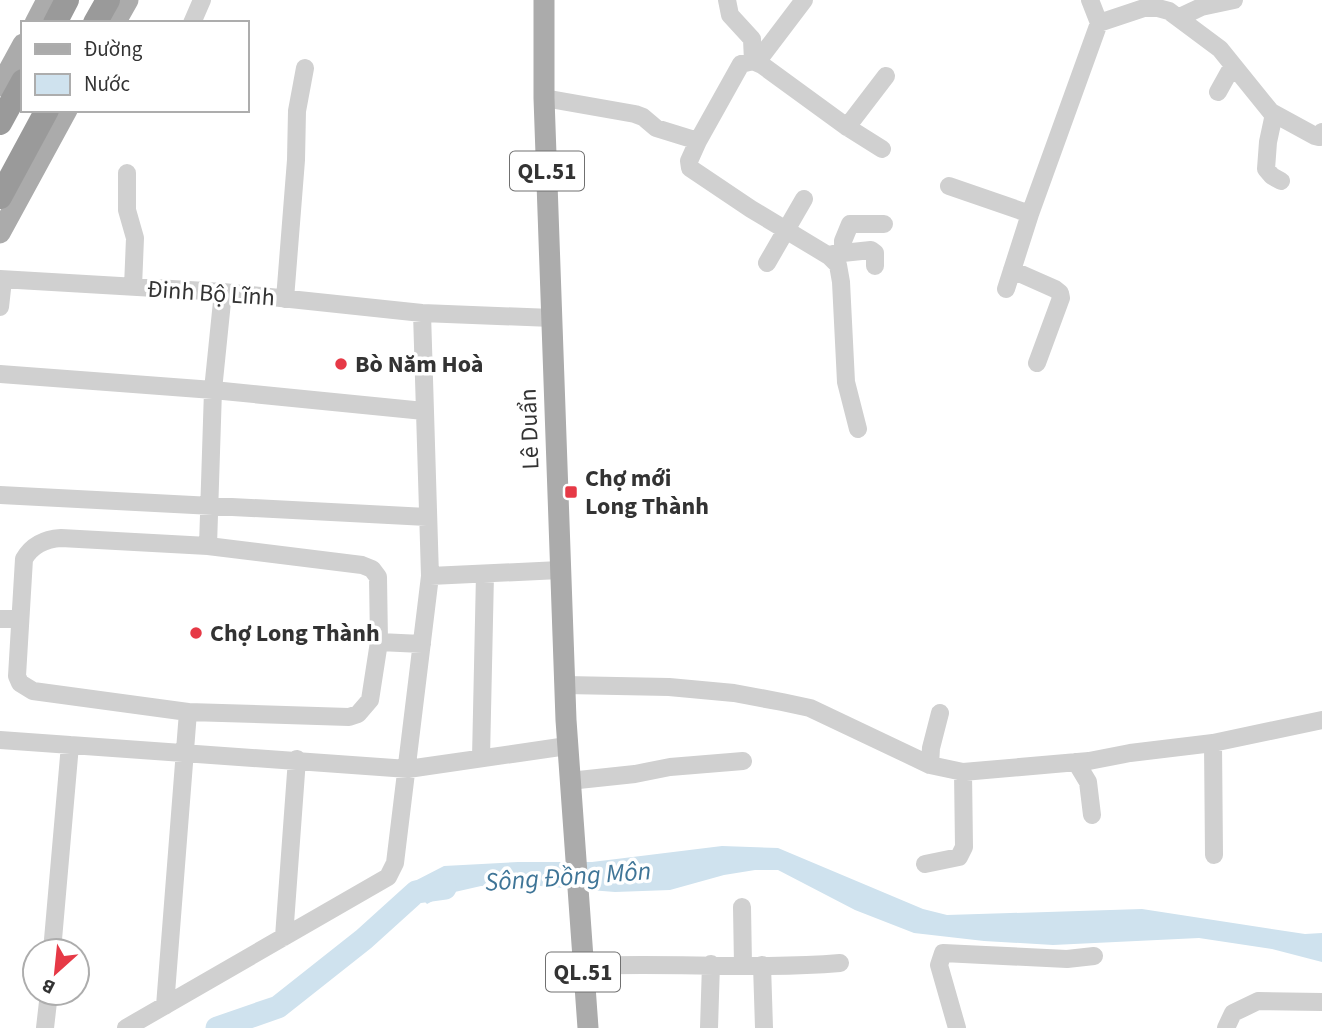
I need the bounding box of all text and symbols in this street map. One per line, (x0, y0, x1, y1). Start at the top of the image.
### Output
legend (21, 21, 248, 112)
text: Đường (84, 34, 143, 64)
text: Nước (84, 69, 130, 99)
road number: QL.51 (510, 152, 584, 190)
street label: Đinh Bộ Lĩnh (146, 272, 276, 315)
place label: Bò Năm Hoà (355, 347, 484, 382)
marker: Bò Năm Hoà (333, 356, 349, 372)
street label: Lê Duẩn (511, 388, 548, 470)
place label: Chợ mới Long Thành (585, 461, 709, 524)
marker: Chợ mới Long Thành (563, 484, 579, 500)
place label: Chợ Long Thành (210, 616, 380, 651)
marker: Chợ Long Thành (188, 625, 204, 641)
water label: Sông Đồng Môn (484, 852, 652, 901)
north arrow (21, 937, 91, 1007)
road number: QL.51 (546, 953, 620, 992)
text: B (38, 971, 60, 1000)

